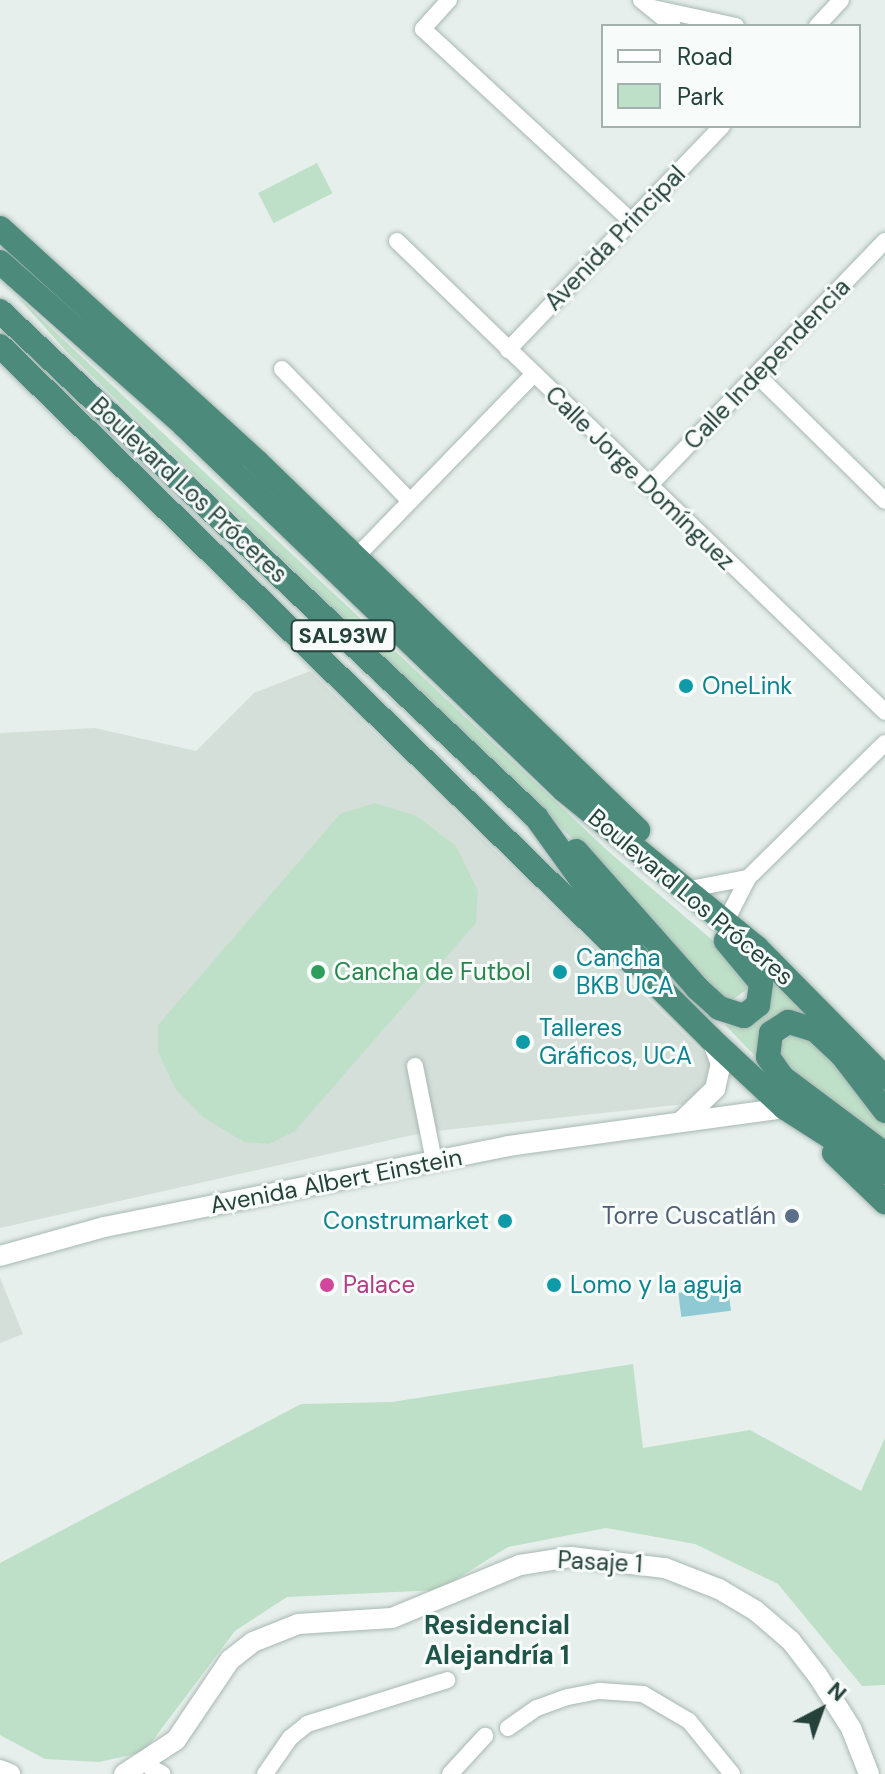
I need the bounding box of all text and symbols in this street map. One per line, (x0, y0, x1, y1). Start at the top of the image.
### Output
legend (601, 24, 861, 128)
text: Road (677, 41, 733, 72)
text: Park (677, 81, 724, 112)
street label: Avenida Principal (539, 160, 691, 316)
street label: Calle Independencia (678, 273, 856, 455)
street label: Calle Jorge Domínguez (539, 380, 741, 576)
street label: Boulevard Los Próceres (85, 391, 293, 589)
road number: SAL93W (289, 618, 397, 654)
place label: OneLink (702, 672, 792, 700)
marker: OneLink (677, 677, 695, 695)
street label: Boulevard Los Próceres (583, 803, 799, 991)
place label: Cancha BKB UCA (576, 944, 674, 1000)
place label: Cancha de Futbol (334, 958, 531, 986)
marker: Cancha de Futbol (309, 963, 327, 981)
marker: Cancha BKB UCA (551, 963, 569, 981)
place label: Talleres Gráficos, UCA (539, 1014, 692, 1070)
marker: Talleres Gráficos, UCA (514, 1033, 532, 1051)
street label: Avenida Albert Einstein (208, 1142, 464, 1220)
place label: Torre Cuscatlán (602, 1202, 776, 1230)
place label: Construmarket (323, 1207, 489, 1235)
marker: Torre Cuscatlán (783, 1207, 801, 1225)
marker: Construmarket (496, 1212, 514, 1230)
place label: Palace (343, 1271, 415, 1299)
place label: Lomo y la aguja (570, 1271, 742, 1299)
marker: Palace (318, 1276, 336, 1294)
marker: Lomo y la aguja (545, 1276, 563, 1294)
street label: Pasaje 1 (557, 1545, 643, 1579)
district label: Residencial Alejandría 1 (424, 1610, 570, 1672)
north arrow (781, 1670, 861, 1750)
text: N (821, 1675, 853, 1708)

